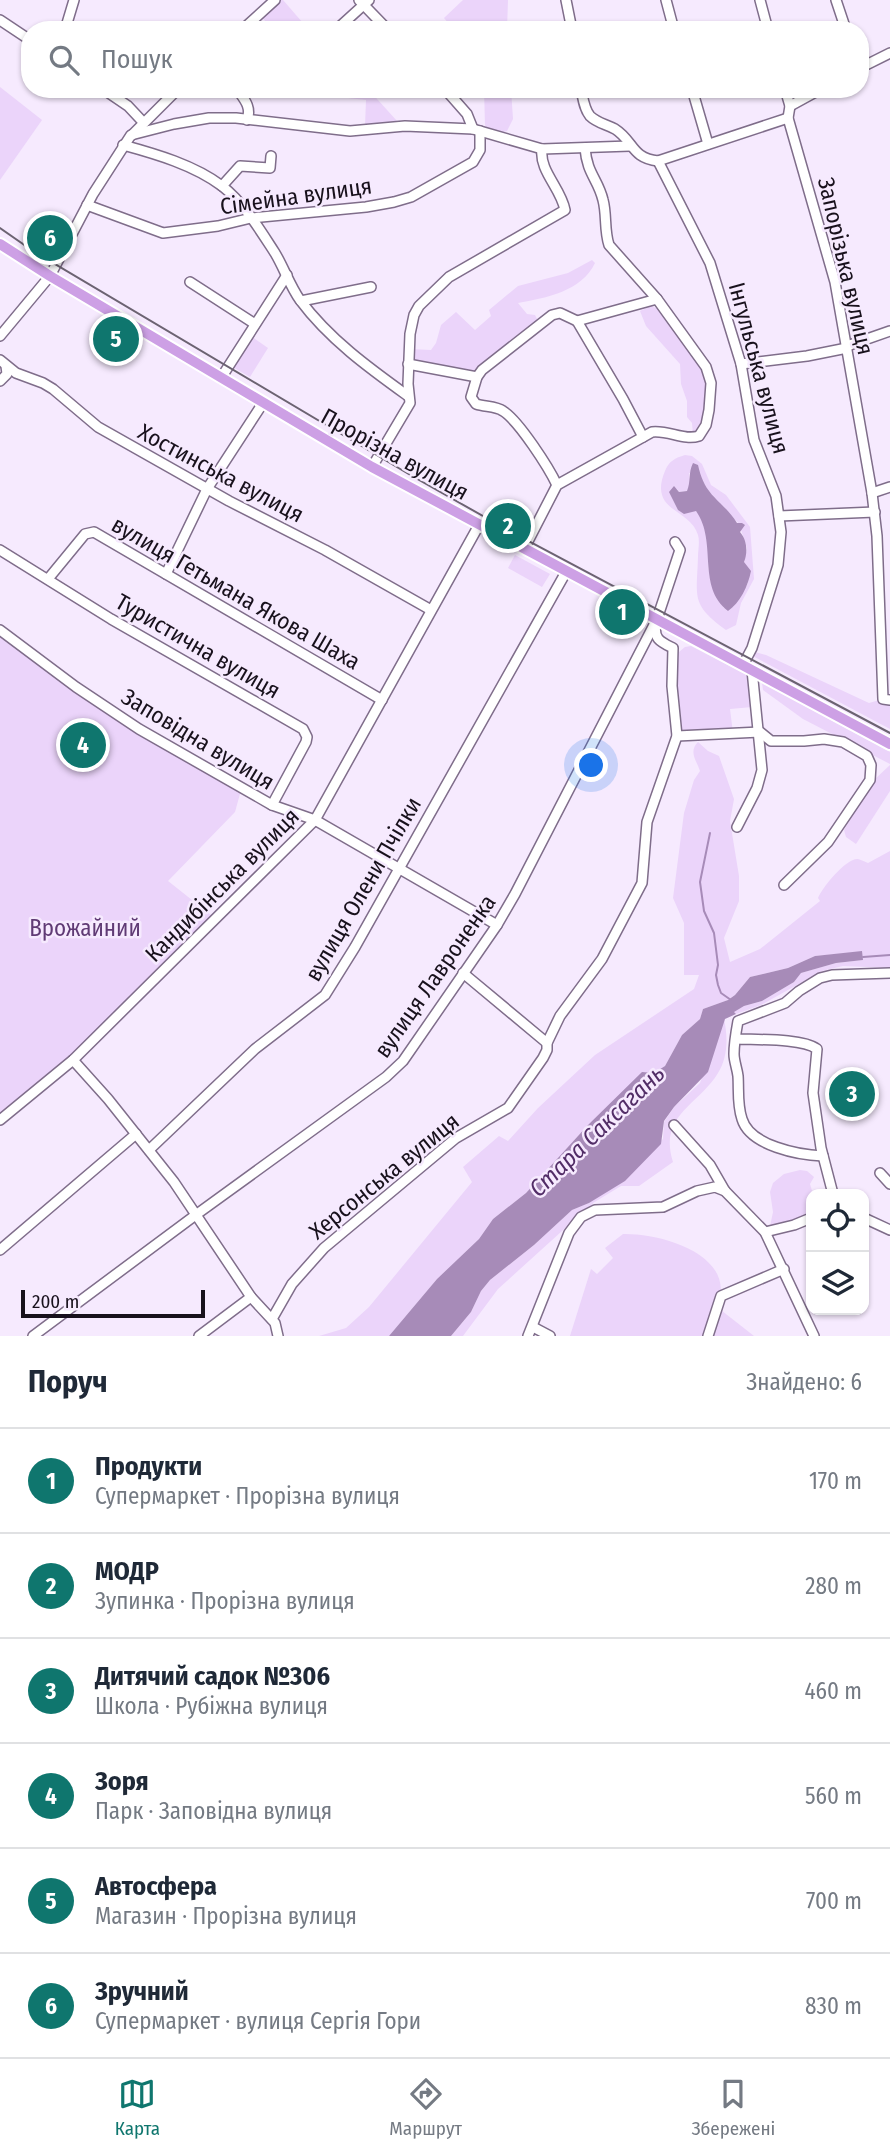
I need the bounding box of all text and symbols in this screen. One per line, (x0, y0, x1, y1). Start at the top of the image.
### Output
search box (21, 21, 869, 98)
icon: search (45, 41, 83, 79)
text: Пошук (101, 44, 173, 75)
street label: Сімейна вулиця (218, 171, 374, 221)
street label: Запорізька вулиця (812, 174, 880, 358)
pin: 6 (27, 212, 73, 264)
street label: Інгульська вулиця (723, 279, 795, 457)
pin: 5 (93, 313, 139, 365)
street label: Прорізна вулиця (316, 402, 474, 506)
street label: Хостинська вулиця (133, 418, 309, 528)
pin: 2 (485, 500, 531, 552)
street label: вулиця Гетьмана Якова Шаха (107, 510, 365, 676)
pin: 1 (599, 586, 645, 638)
street label: Туристична вулиця (111, 588, 285, 704)
street label: Заповідна вулиця (116, 682, 280, 796)
pin: 4 (60, 719, 106, 771)
your location (574, 748, 608, 782)
street label: вулиця Олени Пчілки (299, 792, 427, 986)
street label: Кандибінська вулиця (139, 802, 305, 968)
street label: вулиця Лавроненка (368, 889, 502, 1063)
park label: Врожайний (29, 914, 141, 942)
water label: Стара Саксагань (524, 1059, 670, 1203)
pin: 3 (829, 1068, 875, 1120)
street label: Херсонська вулиця (303, 1107, 465, 1245)
map controls (806, 1189, 869, 1315)
button: locate (806, 1189, 869, 1252)
button: layers (806, 1252, 869, 1315)
scale bar (21, 1287, 205, 1319)
text: 200 m (32, 1290, 79, 1313)
text: Поруч (28, 1364, 107, 1400)
text: Знайдено: 6 (746, 1368, 862, 1396)
text: Продукти (95, 1451, 202, 1482)
text: 1 (46, 1467, 56, 1495)
text: 170 m (809, 1467, 862, 1495)
text: Супермаркет · Прорізна вулиця (95, 1482, 400, 1510)
text: МОДР (95, 1556, 159, 1587)
text: 2 (46, 1572, 56, 1600)
text: 280 m (805, 1572, 862, 1600)
text: Зупинка · Прорізна вулиця (95, 1587, 355, 1615)
text: Дитячий садок №306 (95, 1661, 330, 1692)
text: 3 (46, 1677, 56, 1705)
text: 460 m (804, 1677, 862, 1705)
text: Школа · Рубіжна вулиця (95, 1692, 328, 1720)
text: Зоря (95, 1766, 149, 1797)
text: 4 (45, 1782, 57, 1810)
text: 560 m (805, 1782, 862, 1810)
text: Парк · Заповідна вулиця (95, 1797, 332, 1825)
text: Автосфера (95, 1871, 217, 1902)
text: 5 (45, 1887, 57, 1915)
text: 700 m (806, 1887, 862, 1915)
text: Магазин · Прорізна вулиця (95, 1902, 357, 1930)
text: Зручний (95, 1976, 189, 2007)
text: 6 (45, 1992, 57, 2020)
text: 830 m (805, 1992, 862, 2020)
text: Супермаркет · вулиця Сергія Гори (95, 2007, 421, 2035)
tab: Карта (115, 2075, 160, 2140)
tab: Маршрут (389, 2075, 462, 2140)
tab: Збережені (691, 2075, 775, 2140)

